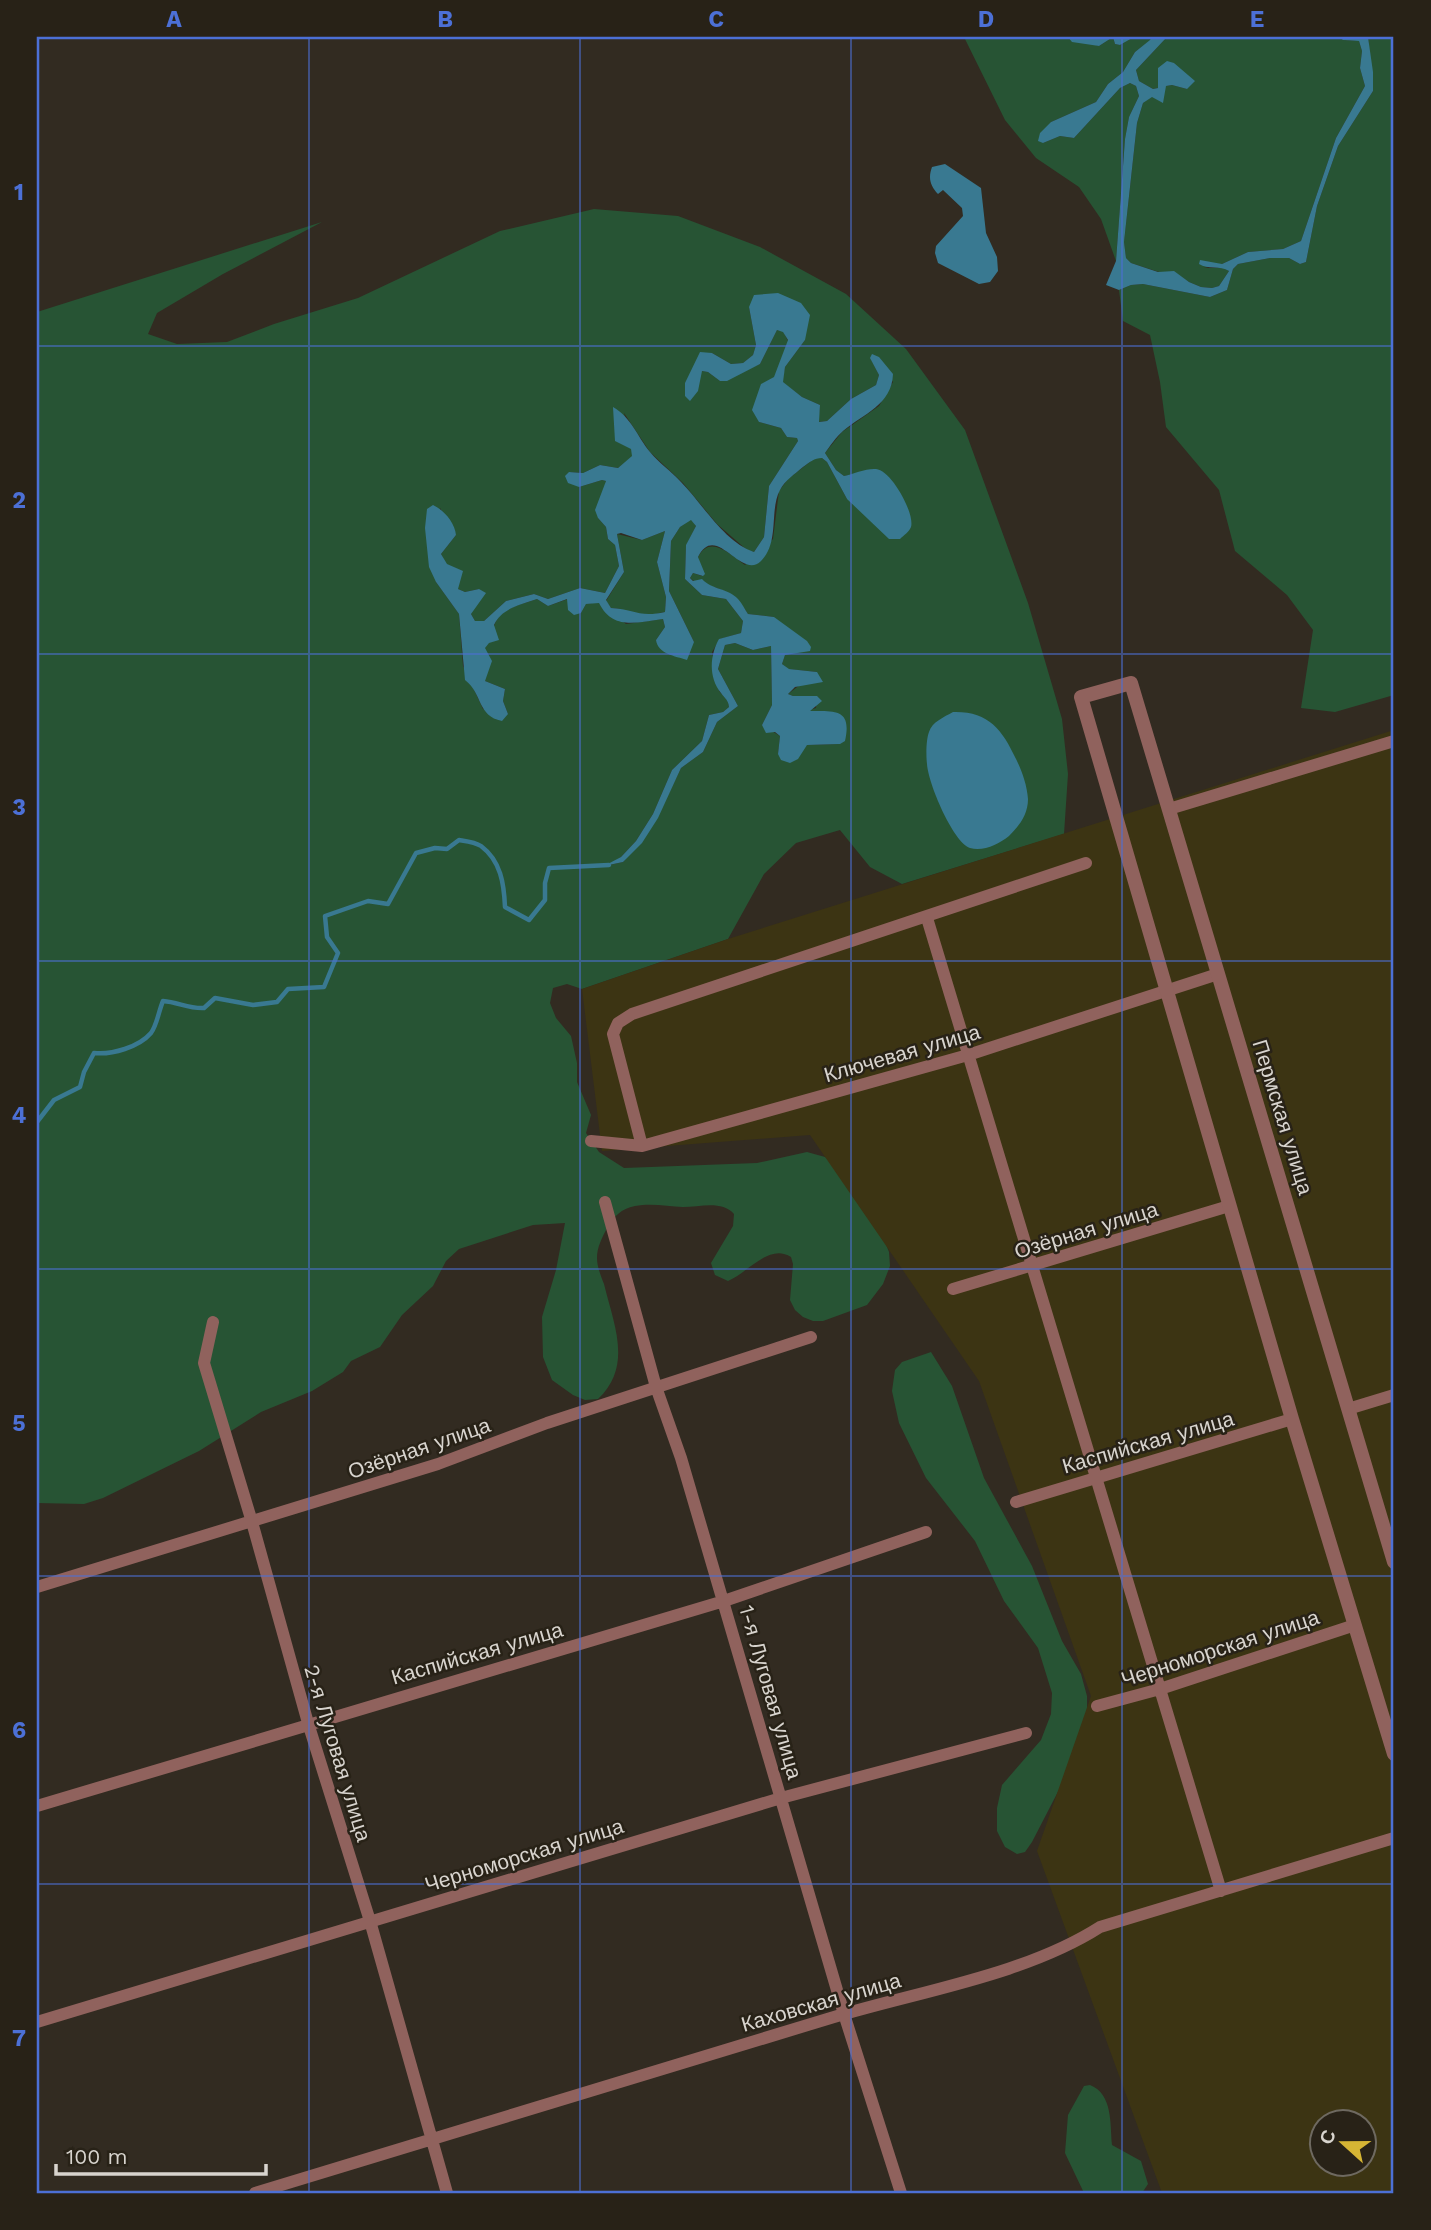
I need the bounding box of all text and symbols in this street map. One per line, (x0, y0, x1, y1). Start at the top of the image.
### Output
text: A (166, 6, 182, 33)
text: B (437, 6, 453, 33)
text: C (708, 6, 724, 33)
text: D (978, 6, 994, 33)
text: E (1250, 6, 1264, 33)
text: 1 (14, 179, 24, 206)
text: 2 (12, 487, 26, 514)
text: 3 (12, 794, 26, 821)
street label: Ключевая улица (821, 1019, 983, 1087)
street label: Пермская улица (1248, 1036, 1319, 1198)
text: 4 (12, 1102, 27, 1129)
street label: Озёрная улица (1011, 1196, 1161, 1264)
street label: Каспийская улица (1059, 1405, 1237, 1478)
text: 5 (12, 1410, 26, 1437)
street label: Озёрная улица (345, 1412, 494, 1484)
street label: 1-я Луговая улица (734, 1602, 808, 1782)
street label: Черноморская улица (1118, 1604, 1322, 1692)
street label: Каспийская улица (388, 1616, 566, 1689)
street label: 2-я Луговая улица (299, 1662, 377, 1845)
text: 6 (12, 1717, 26, 1744)
street label: Черноморская улица (422, 1813, 627, 1897)
street label: Каховская улица (738, 1967, 904, 2037)
text: 7 (12, 2025, 26, 2052)
north arrow (1308, 2108, 1378, 2178)
text: С (1314, 2126, 1341, 2148)
scale bar (56, 2132, 266, 2176)
text: 100 m (66, 2144, 128, 2169)

